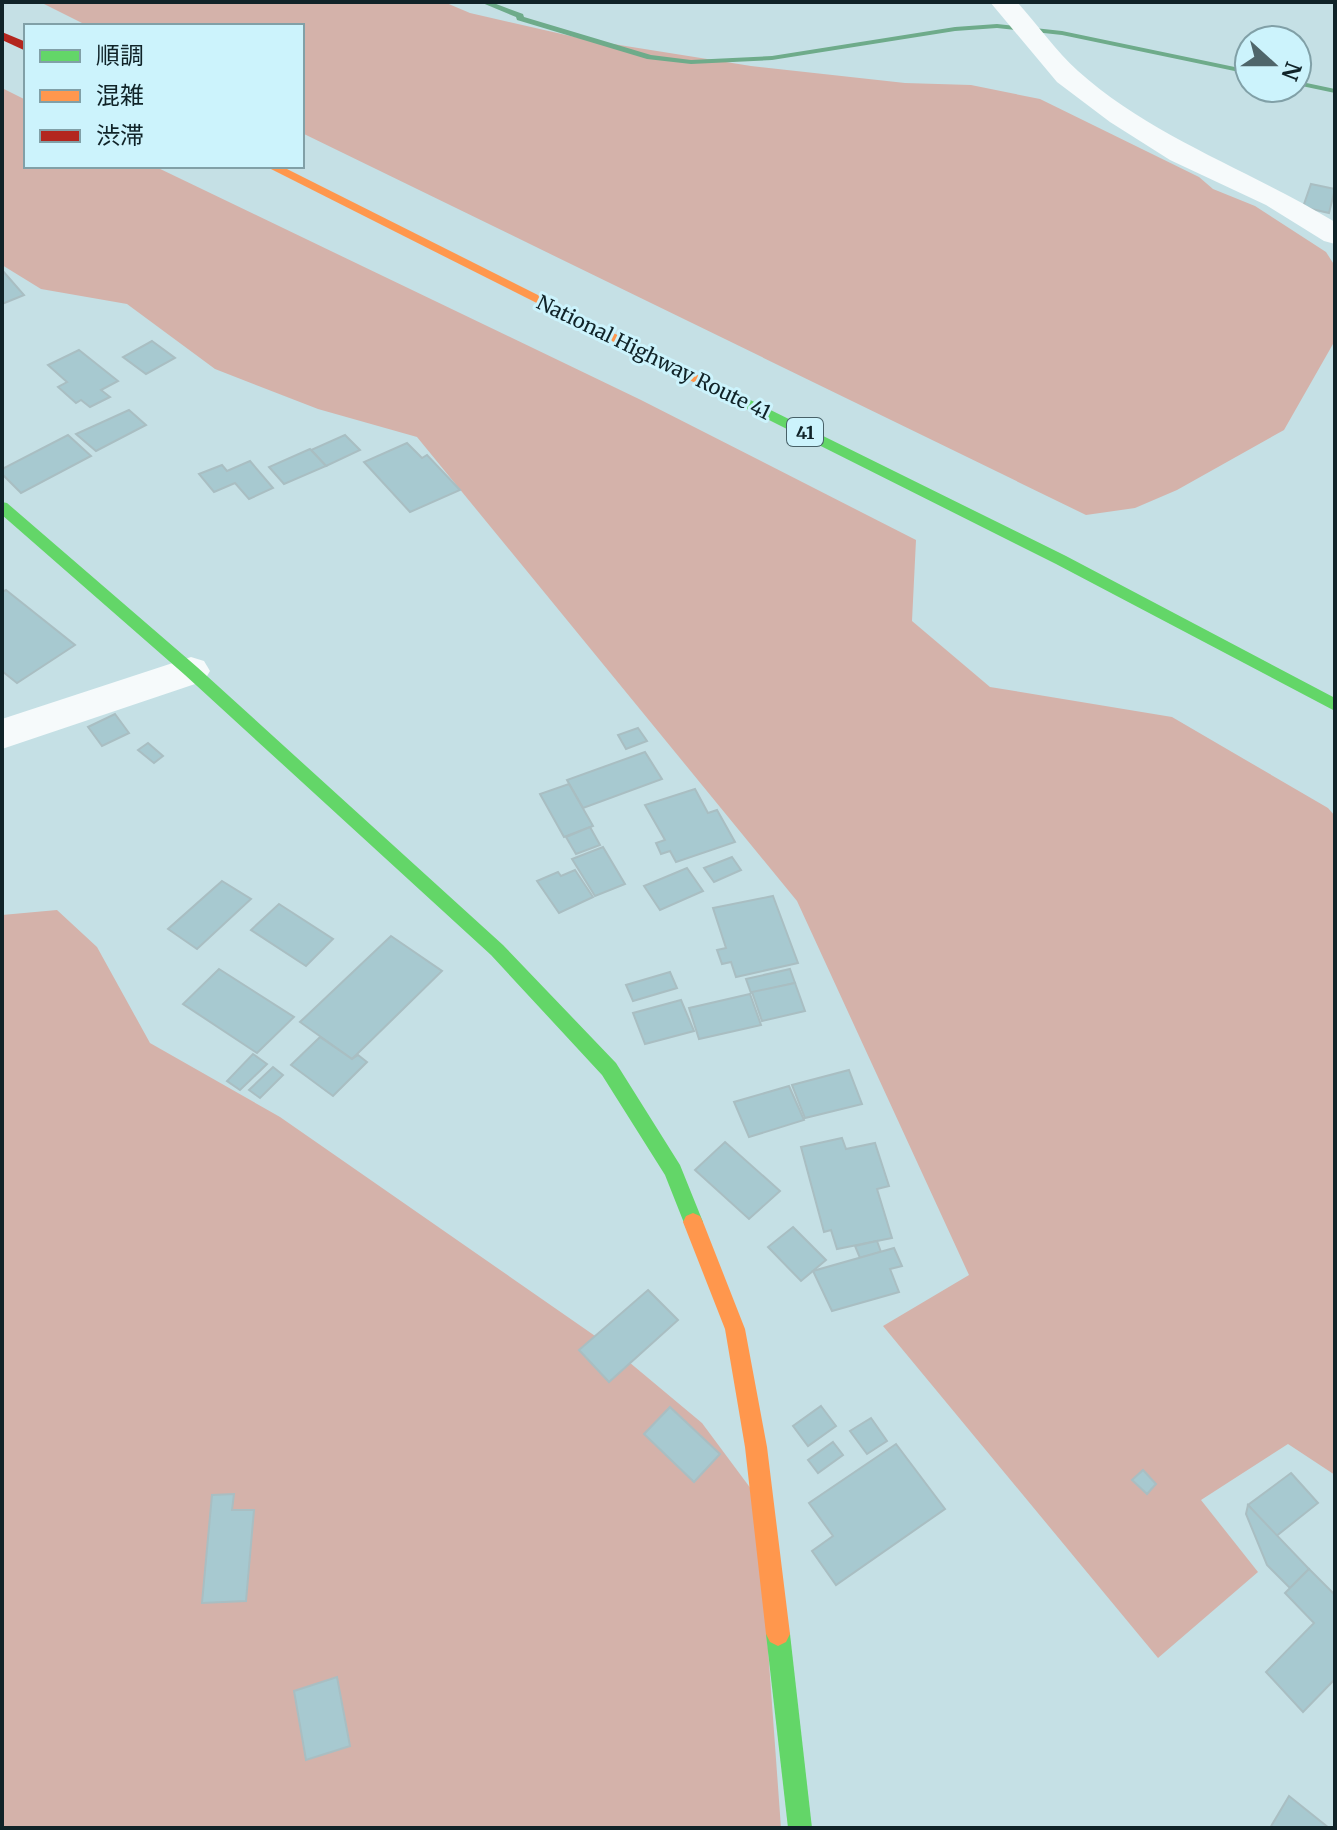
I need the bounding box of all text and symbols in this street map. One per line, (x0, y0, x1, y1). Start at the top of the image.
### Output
legend (24, 24, 304, 168)
north arrow (1233, 24, 1313, 104)
text: 順調 (96, 40, 144, 71)
text: N (1275, 58, 1308, 85)
text: 混雑 (96, 80, 144, 111)
text: 渋滞 (96, 120, 144, 151)
street label: National Highway Route 41 (533, 289, 775, 425)
road number: 41 (787, 418, 823, 446)

